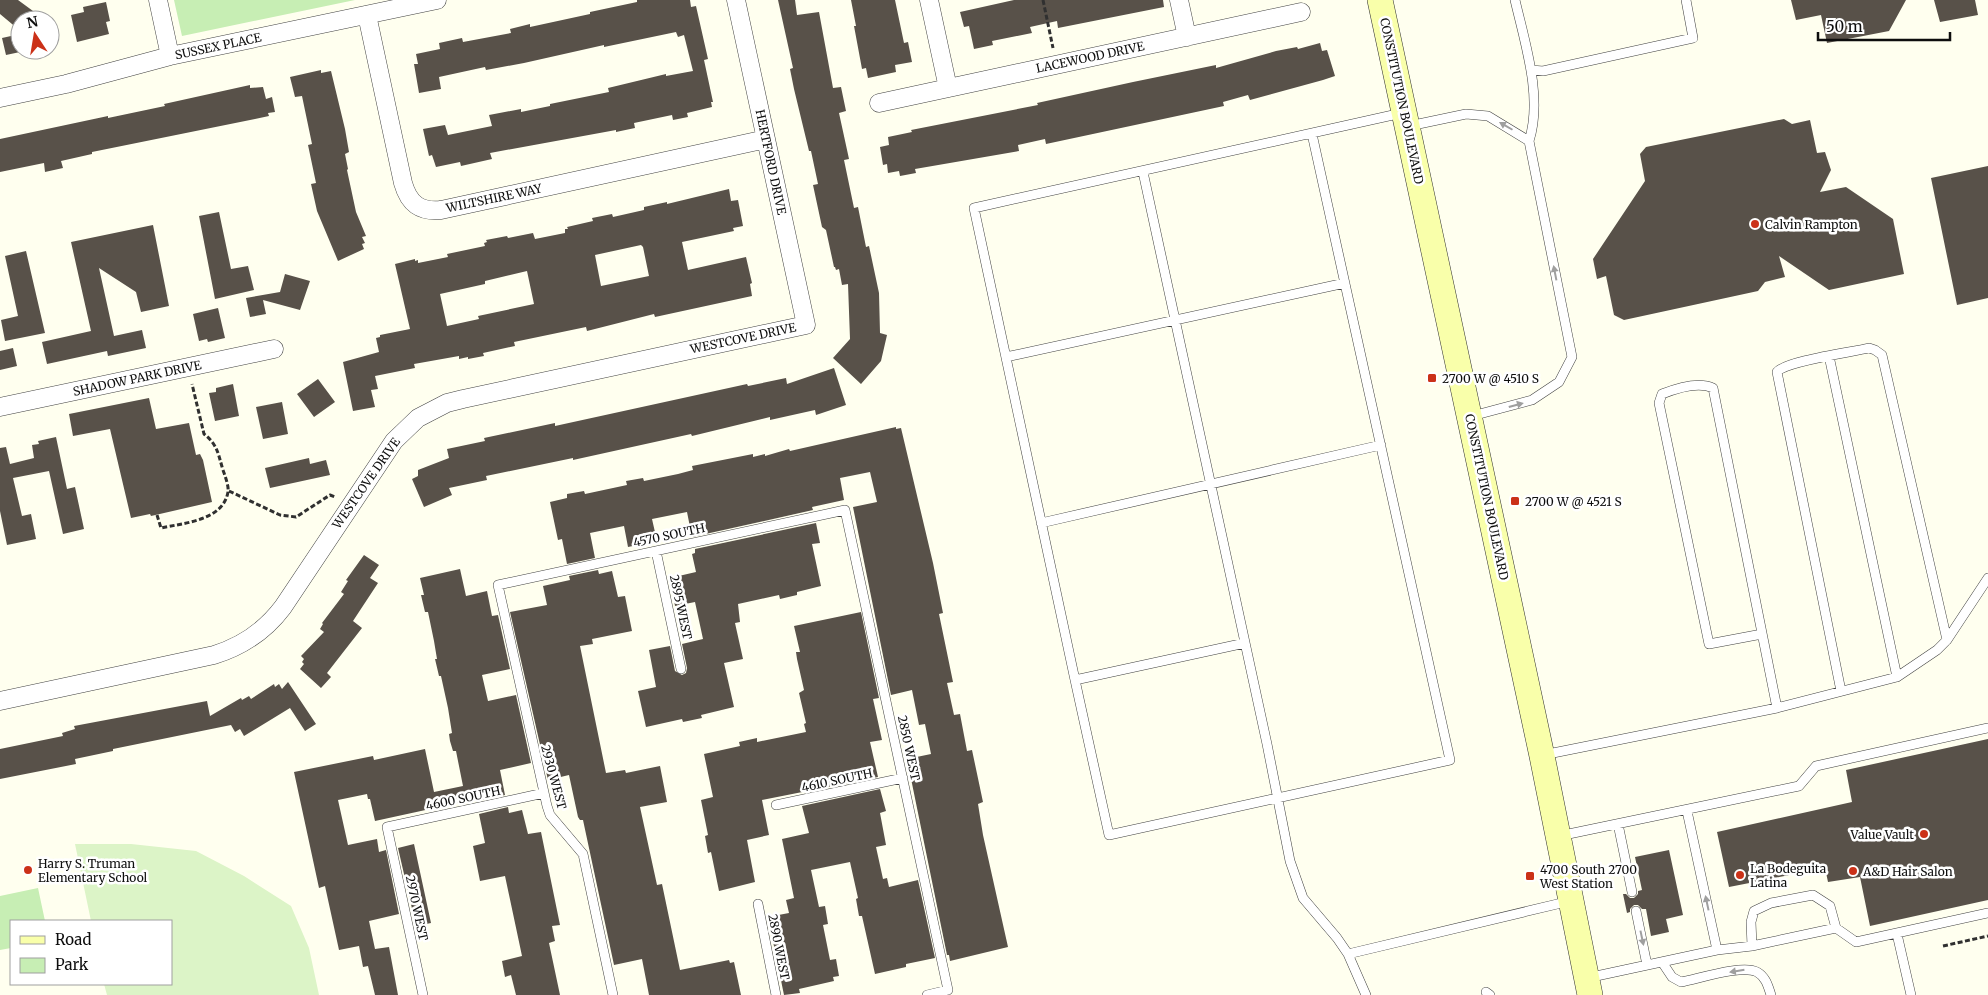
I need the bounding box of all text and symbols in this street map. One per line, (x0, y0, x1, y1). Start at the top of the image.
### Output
north arrow (10, 10, 60, 60)
scale bar (1818, 10, 1950, 42)
text: N (25, 12, 40, 32)
street label: CONSTITUTION BOULEVARD (1377, 17, 1427, 185)
text: 50 m (1826, 17, 1863, 36)
street label: SUSSEX PLACE (173, 29, 263, 62)
street label: LACEWOOD DRIVE (1035, 38, 1146, 76)
street label: HERTFORD DRIVE (753, 108, 790, 216)
one-way arrow (1499, 121, 1512, 130)
street label: WILTSHIRE WAY (444, 180, 544, 216)
place label: Calvin Rampton (1765, 217, 1858, 232)
marker: Calvin Rampton (1749, 218, 1761, 230)
one-way arrow (1551, 265, 1559, 280)
street label: WESTCOVE DRIVE (688, 319, 798, 357)
street label: SHADOW PARK DRIVE (72, 357, 203, 399)
place label: 2700 W @ 4510 S (1442, 371, 1539, 386)
marker: 2700 W @ 4510 S (1426, 372, 1438, 384)
one-way arrow (1509, 400, 1524, 408)
street label: CONSTITUTION BOULEVARD (1462, 413, 1512, 581)
street label: WESTCOVE DRIVE (328, 434, 403, 532)
place label: 2700 W @ 4521 S (1525, 494, 1622, 509)
marker: 2700 W @ 4521 S (1509, 495, 1521, 507)
street label: 4570 SOUTH (632, 520, 707, 550)
street label: 2895 WEST (667, 573, 695, 641)
street label: 2850 WEST (895, 714, 923, 783)
street label: 2930 WEST (538, 743, 570, 811)
street label: 4610 SOUTH (800, 765, 874, 795)
street label: 4600 SOUTH (424, 783, 502, 813)
place label: Value Vault (1850, 827, 1914, 842)
marker: Value Vault (1918, 828, 1930, 840)
place label: Harry S. Truman Elementary School (38, 856, 148, 885)
place label: La Bodeguita Latina (1750, 861, 1827, 890)
place label: 4700 South 2700 West Station (1539, 862, 1637, 891)
marker: Harry S. Truman Elementary School (22, 864, 34, 876)
place label: A&D Hair Salon (1862, 864, 1953, 879)
marker: A&D Hair Salon (1847, 865, 1859, 877)
marker: La Bodeguita Latina (1734, 869, 1746, 881)
marker: 4700 South 2700 West Station (1524, 870, 1536, 882)
street label: 2970 WEST (403, 874, 431, 943)
one-way arrow (1702, 894, 1710, 910)
street label: 2890 WEST (765, 913, 793, 982)
legend (10, 920, 172, 985)
text: Road (55, 930, 91, 949)
one-way arrow (1638, 930, 1646, 945)
text: Park (55, 955, 89, 974)
one-way arrow (1728, 967, 1744, 975)

